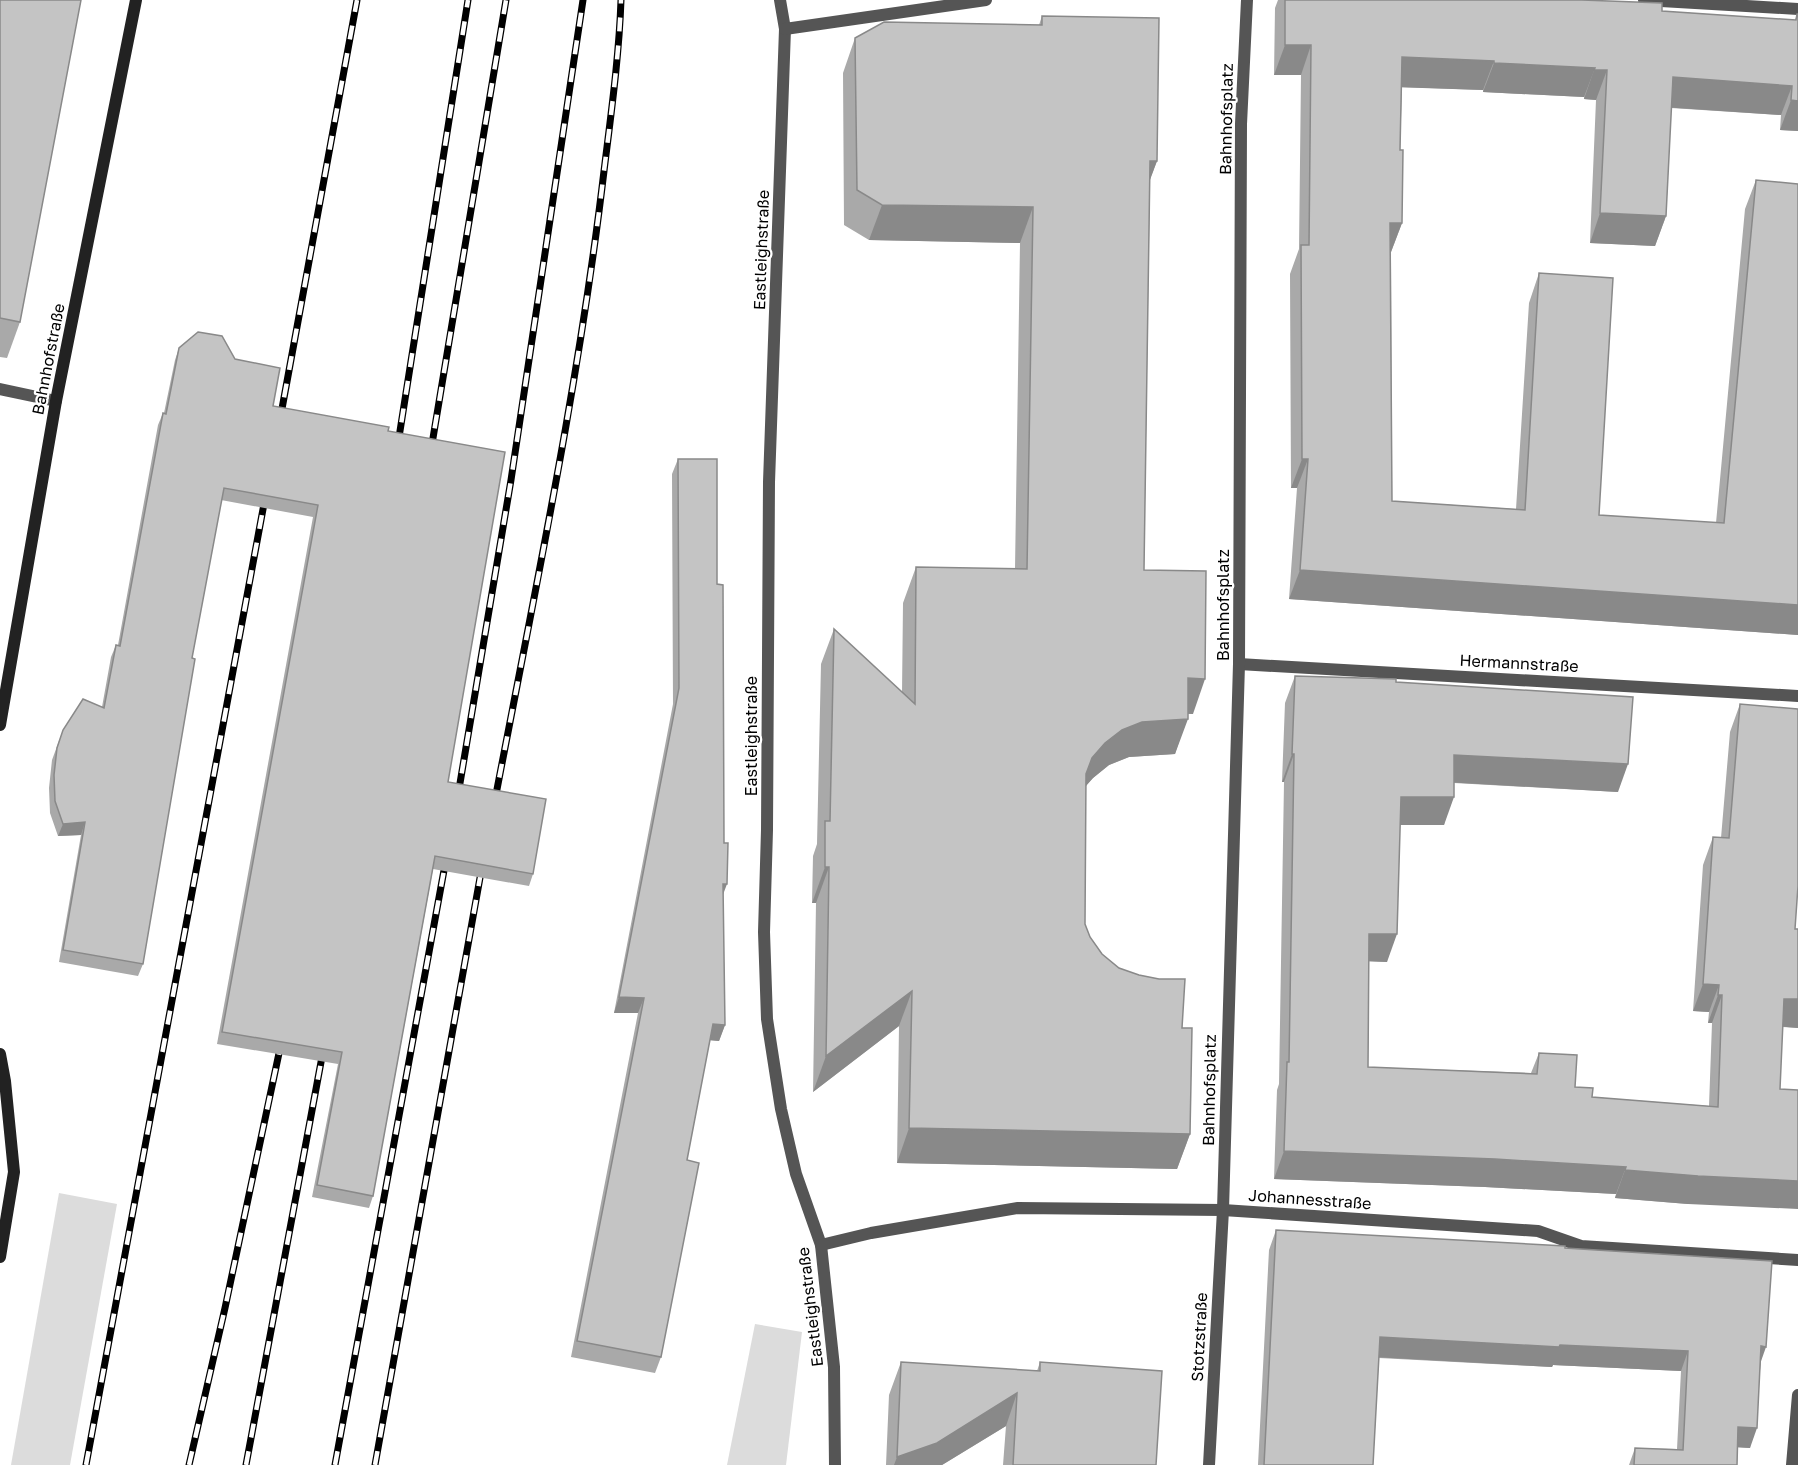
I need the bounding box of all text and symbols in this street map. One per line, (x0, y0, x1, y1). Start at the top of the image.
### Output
street label: Bahnhofsplatz (1215, 63, 1237, 175)
street label: Eastleighstraße (749, 190, 773, 310)
street label: Bahnhofstraße (27, 302, 69, 416)
street label: Bahnhofsplatz (1213, 549, 1233, 661)
street label: Hermannstraße (1459, 650, 1579, 676)
street label: Eastleighstraße (741, 676, 761, 796)
street label: Bahnhofsplatz (1198, 1034, 1220, 1146)
street label: Johannesstraße (1248, 1185, 1372, 1213)
street label: Eastleighstraße (793, 1246, 827, 1368)
street label: Stotzstraße (1187, 1292, 1211, 1382)

